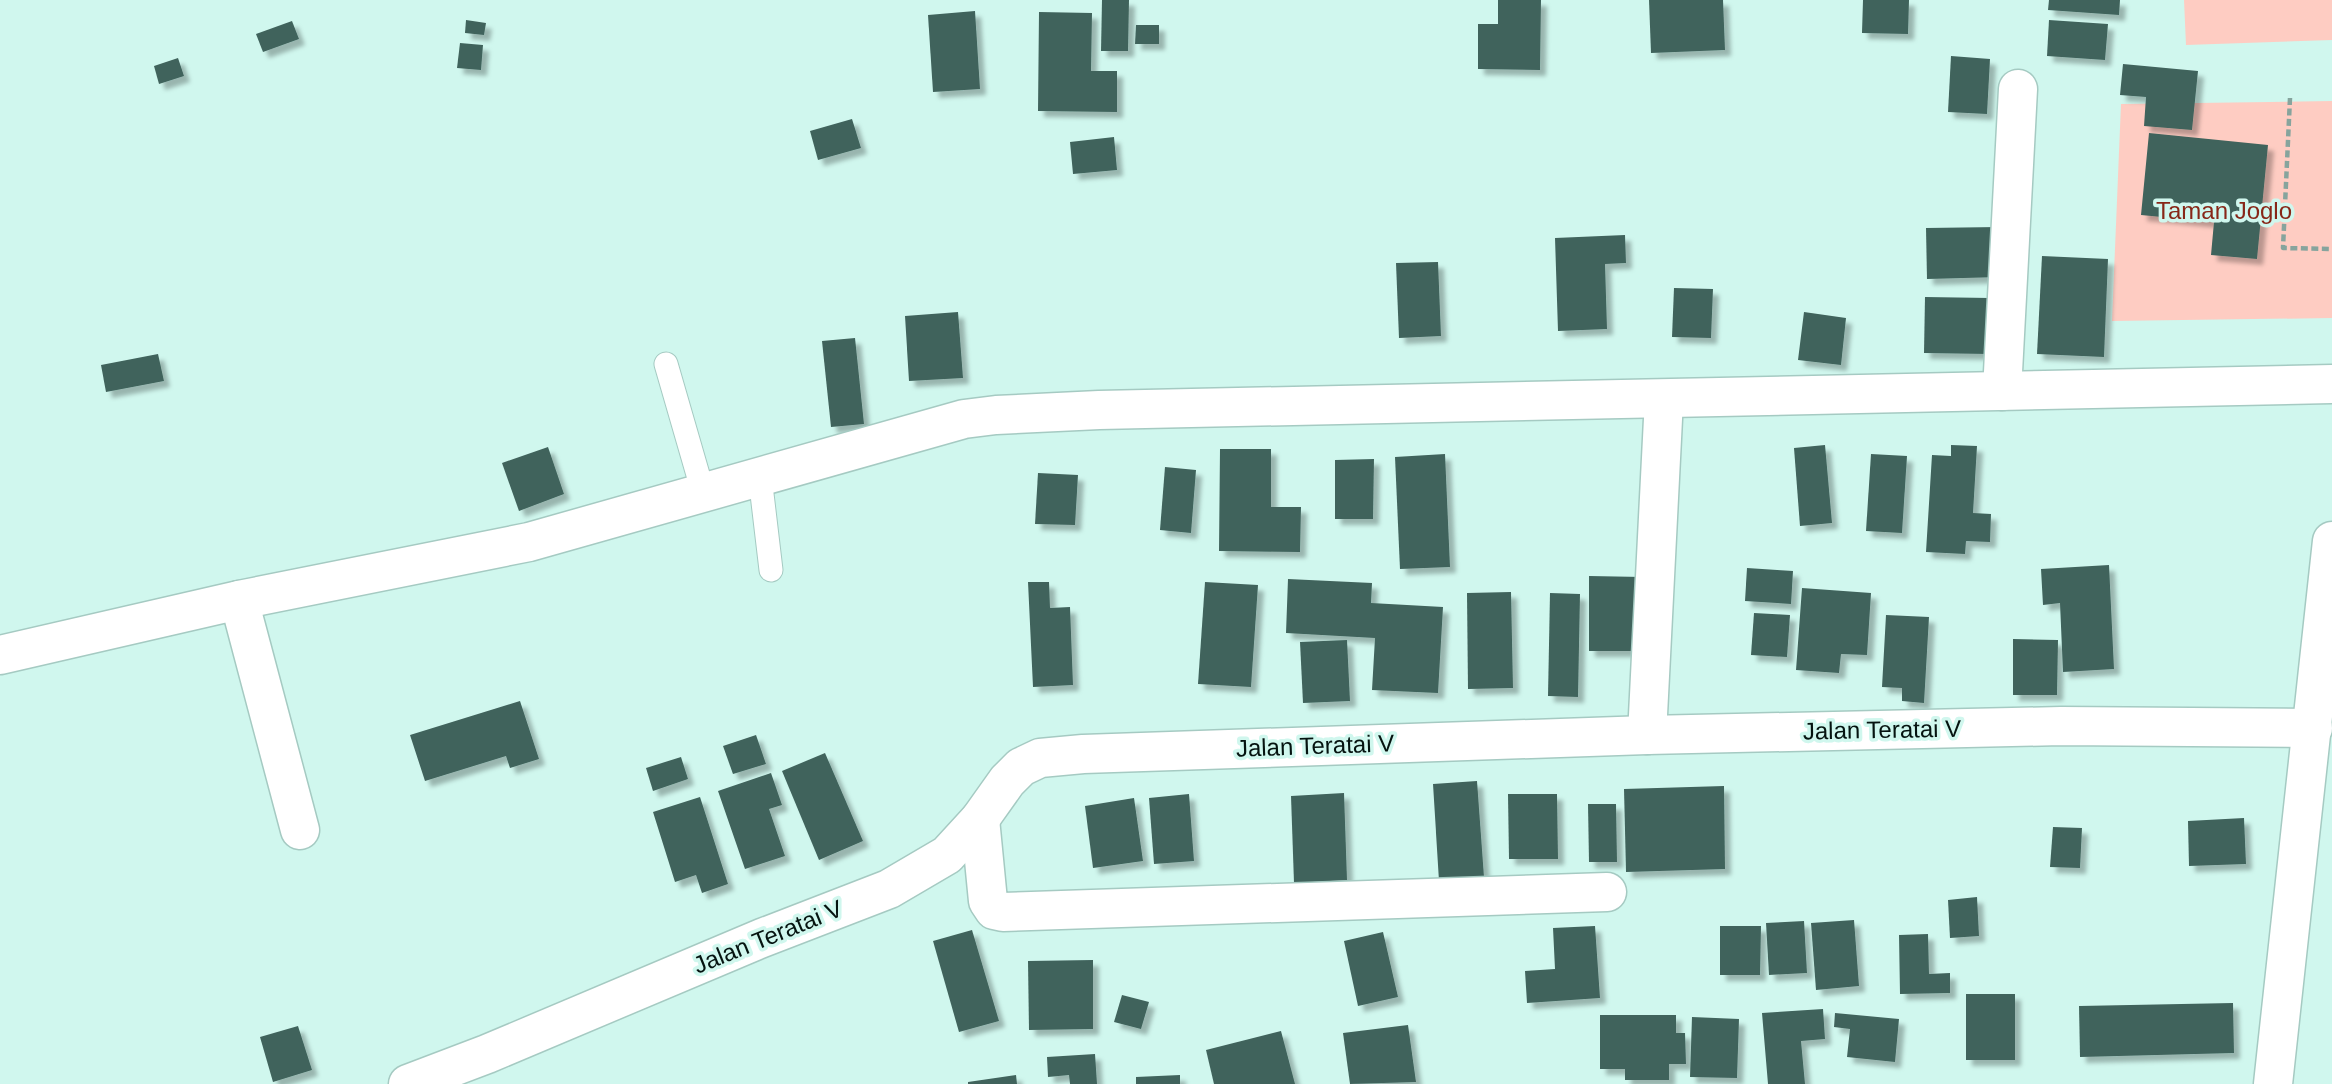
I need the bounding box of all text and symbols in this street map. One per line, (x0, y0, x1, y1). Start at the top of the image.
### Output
park label: Taman Joglo (2156, 197, 2292, 224)
street label: Jalan Teratai V (1803, 715, 1961, 744)
street label: Jalan Teratai V (1235, 729, 1395, 762)
street label: Jalan Teratai V (689, 894, 846, 979)

